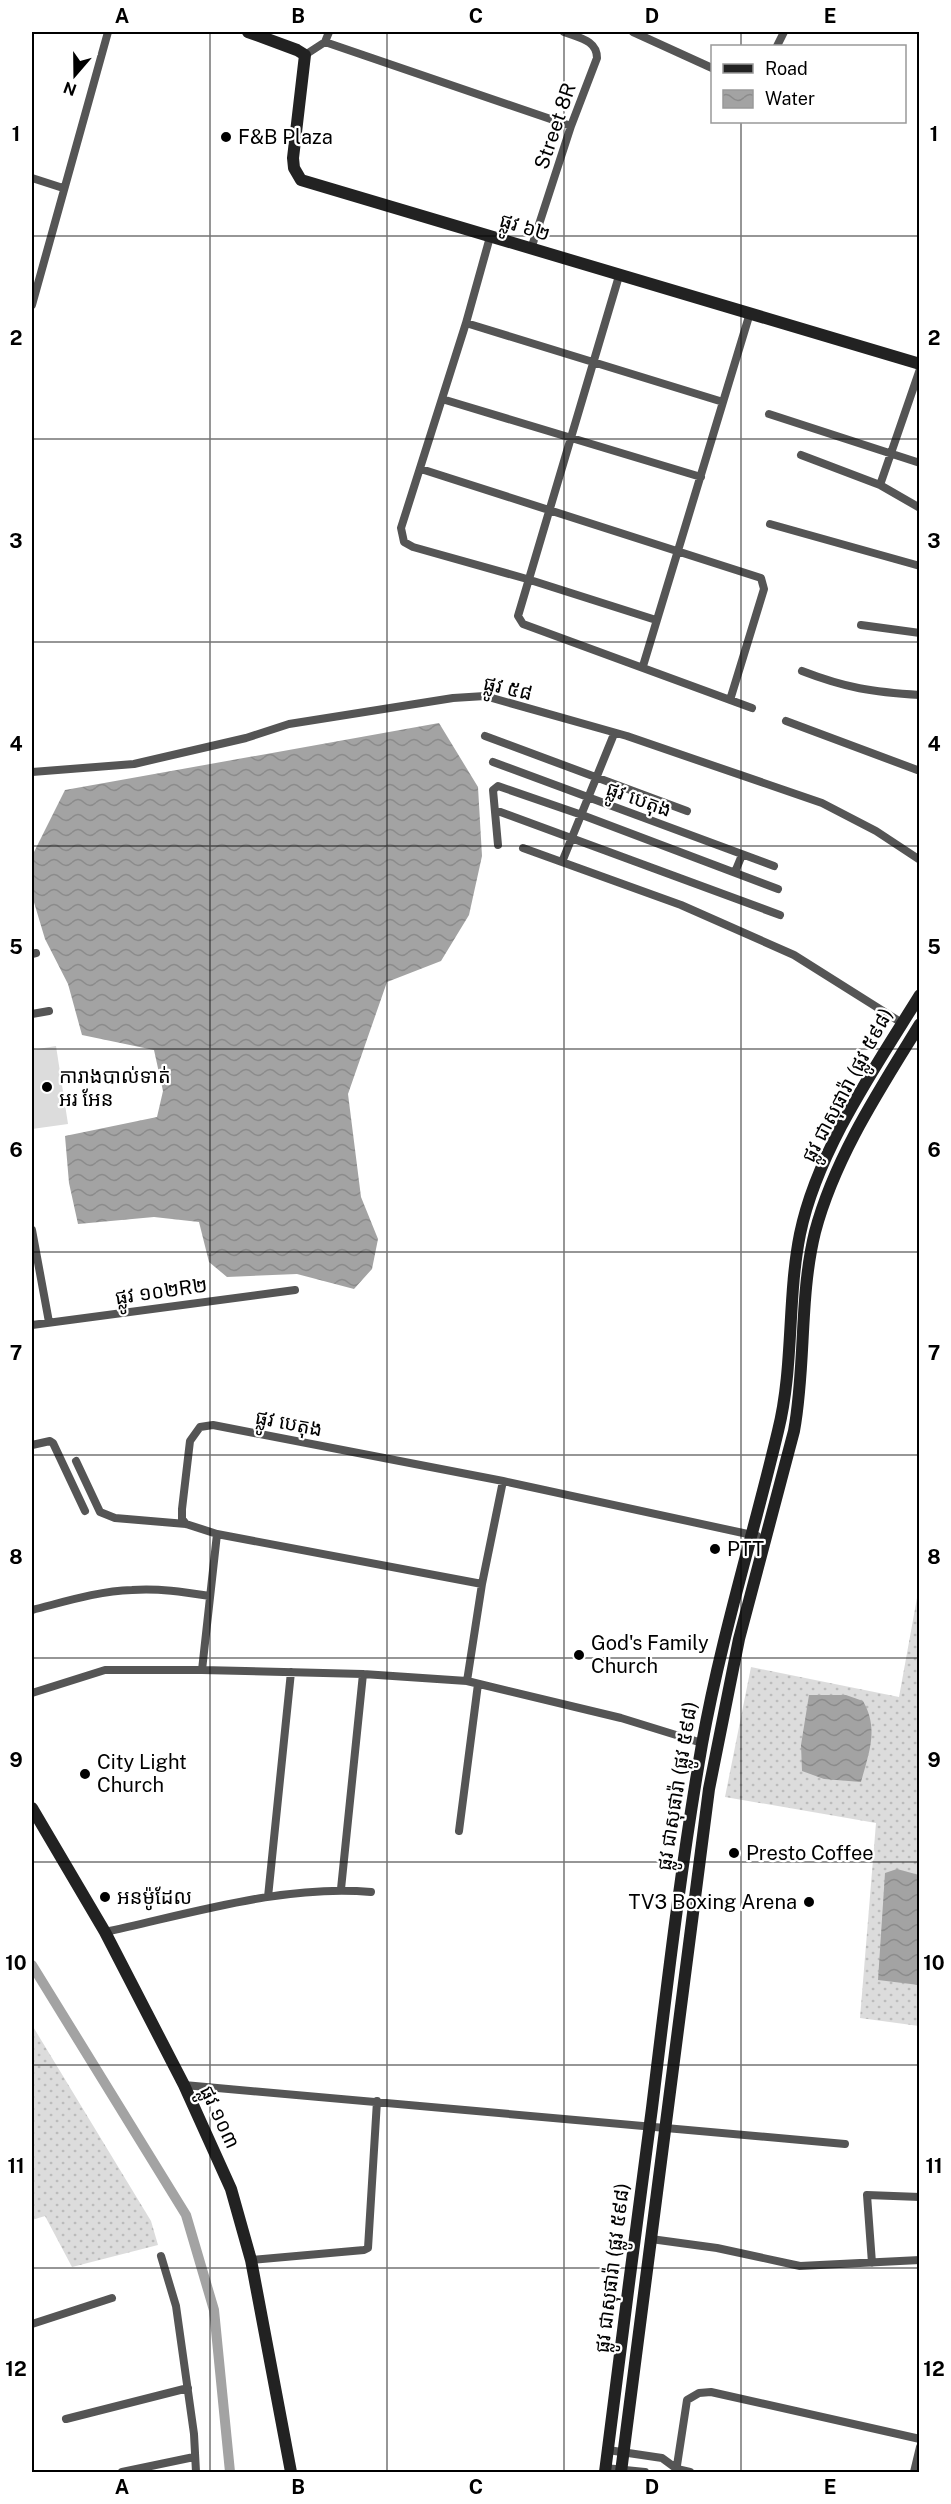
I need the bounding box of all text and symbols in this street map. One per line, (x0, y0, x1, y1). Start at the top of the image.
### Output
text: A (115, 4, 129, 28)
text: B (291, 4, 305, 28)
text: C (469, 4, 483, 28)
text: D (645, 4, 659, 28)
text: E (824, 4, 836, 28)
north arrow (45, 45, 105, 105)
legend (711, 45, 906, 123)
text: Road (765, 58, 808, 79)
text: N (61, 78, 79, 100)
street label: Street 8R (529, 80, 581, 172)
text: Water (765, 88, 815, 109)
text: 1 (12, 122, 20, 146)
text: 1 (930, 122, 938, 146)
place label: F&B Plaza (238, 125, 333, 149)
marker: F&B Plaza (219, 130, 233, 144)
street label: ផ្លូវ ៦២ (495, 208, 553, 253)
text: 2 (10, 326, 22, 350)
text: 2 (928, 326, 940, 350)
text: 3 (9, 529, 23, 553)
text: 3 (927, 529, 941, 553)
street label: ផ្លូវ ៥៨ (480, 671, 535, 712)
text: 4 (9, 732, 23, 756)
text: 4 (927, 732, 941, 756)
street label: ផ្លូវ បេតុង (601, 776, 675, 828)
text: 5 (9, 935, 23, 959)
text: 5 (927, 935, 941, 959)
street label: ផ្លូវ ជាសុផារ៉ា (ផ្លូវ ៥៩៨) (796, 1004, 904, 1169)
place label: ការាងបាល់ទាត់ អរ អែន (59, 1064, 171, 1111)
marker: ការាងបាល់ទាត់ អរ អែន (40, 1080, 54, 1094)
text: 6 (9, 1138, 23, 1162)
text: 6 (927, 1138, 941, 1162)
street label: ផ្លូវ ១០២R២ (113, 1273, 210, 1316)
text: 7 (10, 1341, 22, 1365)
text: 7 (928, 1341, 940, 1365)
street label: ផ្លូវ បេតុង (252, 1405, 325, 1448)
place label: PTT (727, 1537, 764, 1561)
marker: PTT (708, 1542, 722, 1556)
text: 8 (9, 1545, 23, 1569)
text: 8 (927, 1545, 941, 1569)
place label: God's Family Church (591, 1631, 709, 1678)
marker: God's Family Church (572, 1648, 586, 1662)
street label: ផ្លូវ ជាសុផារ៉ា (ផ្លូវ ៥៩៨) (652, 1700, 709, 1873)
text: 9 (9, 1748, 23, 1772)
text: 9 (927, 1748, 941, 1772)
place label: City Light Church (97, 1750, 187, 1797)
marker: City Light Church (78, 1767, 92, 1781)
place label: Presto Coffee (746, 1841, 874, 1865)
marker: Presto Coffee (727, 1846, 741, 1860)
place label: អនម៉ូដែល (117, 1885, 192, 1911)
marker: អនម៉ូដែល (98, 1890, 112, 1904)
place label: TV3 Boxing Arena (628, 1890, 797, 1914)
marker: TV3 Boxing Arena (802, 1895, 816, 1909)
text: 10 (5, 1951, 27, 1975)
text: 10 (923, 1951, 945, 1975)
street label: ផ្លូវ ១០៣ (189, 2082, 245, 2155)
text: 11 (7, 2154, 25, 2178)
text: 11 (925, 2154, 943, 2178)
street label: ផ្លូវ ជាសុផារ៉ា (ផ្លូវ ៥៩៨) (590, 2182, 641, 2355)
text: 12 (5, 2357, 27, 2381)
text: 12 (923, 2357, 945, 2381)
text: A (115, 2475, 129, 2499)
text: B (291, 2475, 305, 2499)
text: C (469, 2475, 483, 2499)
text: D (645, 2475, 659, 2499)
text: E (824, 2475, 836, 2499)

